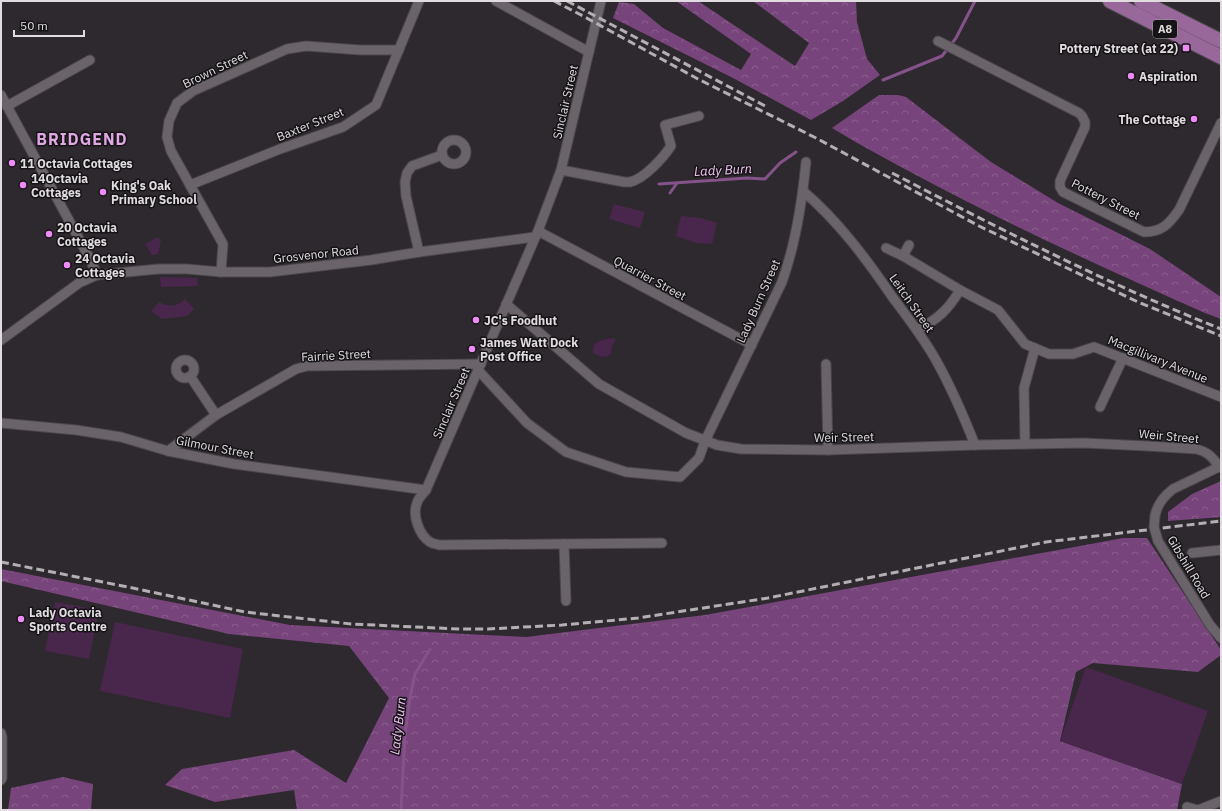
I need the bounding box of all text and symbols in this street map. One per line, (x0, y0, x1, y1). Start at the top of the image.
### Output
scale bar (14, 12, 84, 38)
text: 50 m (20, 18, 48, 33)
road number: A8 (1153, 20, 1177, 38)
place label: Pottery Street (at 22) (1059, 41, 1178, 56)
marker: Pottery Street (at 22) (1181, 43, 1191, 53)
street label: Brown Street (180, 47, 250, 91)
street label: Sinclair Street (549, 63, 581, 141)
place label: Aspiration (1139, 69, 1197, 84)
marker: Aspiration (1126, 71, 1136, 81)
street label: Baxter Street (274, 104, 346, 144)
place label: The Cottage (1118, 112, 1186, 127)
marker: The Cottage (1189, 114, 1199, 124)
district label: BRIDGEND (36, 129, 128, 149)
place label: 11 Octavia Cottages (20, 156, 133, 171)
marker: 11 Octavia Cottages (7, 158, 17, 168)
water label: Lady Burn (694, 160, 752, 180)
place label: 14Octavia Cottages (31, 171, 88, 200)
street label: Pottery Street (1069, 175, 1143, 223)
place label: King's Oak Primary School (111, 178, 197, 207)
marker: 14Octavia Cottages (18, 180, 28, 190)
marker: King's Oak Primary School (98, 187, 108, 197)
place label: 20 Octavia Cottages (57, 220, 117, 249)
marker: 20 Octavia Cottages (44, 229, 54, 239)
street label: Grosvenor Road (273, 242, 359, 266)
place label: 24 Octavia Cottages (75, 251, 135, 280)
street label: Quarrier Street (611, 253, 689, 303)
street label: Lady Burn Street (733, 257, 783, 345)
marker: 24 Octavia Cottages (62, 260, 72, 270)
street label: Leitch Street (886, 271, 938, 335)
place label: JC's Foodhut (484, 313, 557, 328)
marker: JC's Foodhut (471, 315, 481, 325)
street label: Macgillivary Avenue (1106, 332, 1211, 386)
place label: James Watt Dock Post Office (480, 335, 578, 364)
marker: James Watt Dock Post Office (467, 344, 477, 354)
street label: Fairrie Street (301, 346, 371, 364)
street label: Sinclair Street (429, 365, 473, 441)
street label: Weir Street (1138, 426, 1200, 446)
street label: Weir Street (814, 429, 874, 445)
street label: Gilmour Street (175, 432, 255, 462)
street label: Gibshill Road (1164, 533, 1214, 601)
place label: Lady Octavia Sports Centre (29, 605, 107, 634)
marker: Lady Octavia Sports Centre (16, 614, 26, 624)
water label: Lady Burn (386, 696, 410, 756)

